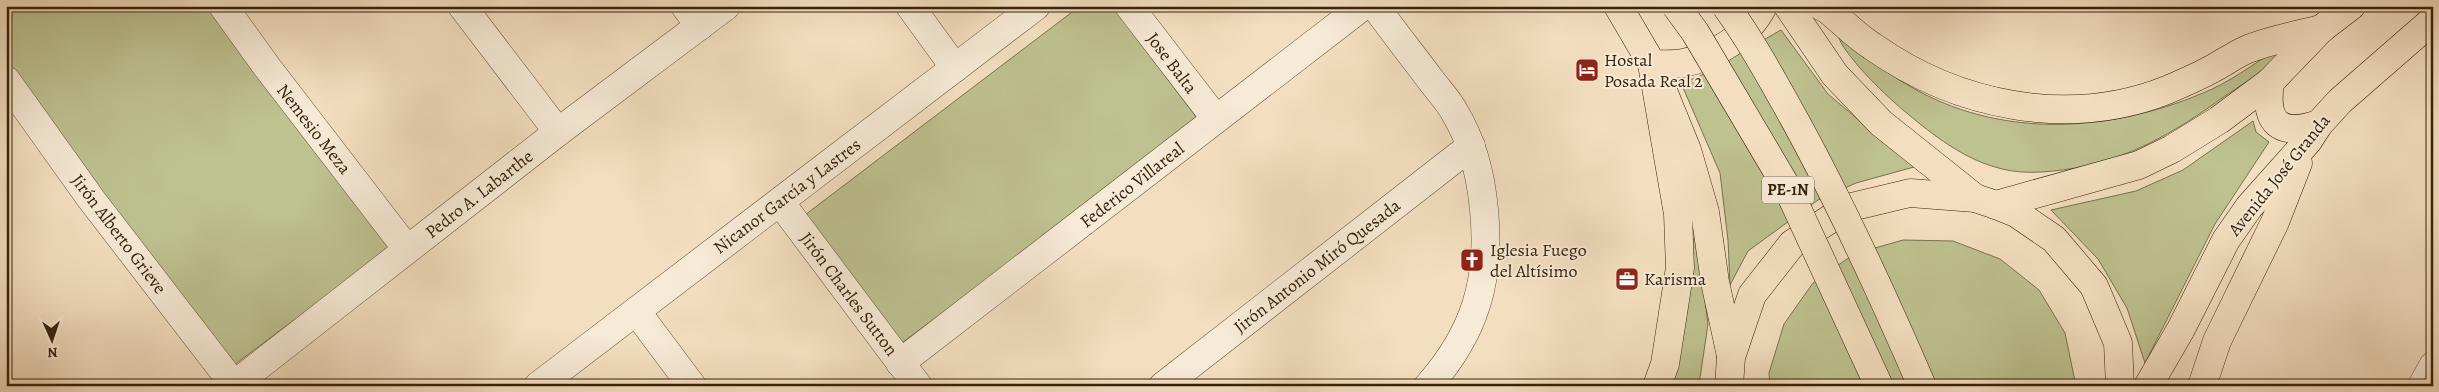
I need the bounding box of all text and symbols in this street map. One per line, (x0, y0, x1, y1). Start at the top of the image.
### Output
street label: Jose Balta (1141, 27, 1203, 99)
place label: Hostal Posada Real 2 (1604, 48, 1703, 93)
hotel icon: Hostal Posada Real 2 (1574, 57, 1600, 83)
street label: Nemesio Meza (271, 79, 357, 179)
street label: Avenida José Granda (2222, 109, 2336, 242)
street label: Nicanor García y Lastres (708, 133, 866, 259)
street label: Federico Villareal (1075, 136, 1190, 233)
street label: Pedro A. Labarthe (420, 144, 538, 244)
street label: Jirón Alberto Grieve (66, 169, 172, 299)
road number: PE-1N (1762, 176, 1814, 204)
street label: Jirón Antonio Miró Quesada (1229, 193, 1406, 339)
street label: Jirón Charles Sutton (795, 227, 904, 361)
place label: Iglesia Fuego del Altísimo (1490, 238, 1587, 283)
church icon: Iglesia Fuego del Altísimo (1459, 247, 1485, 273)
office icon: Karisma (1614, 266, 1640, 292)
place label: Karisma (1644, 267, 1707, 291)
north arrow (28, 314, 78, 364)
text: N (47, 343, 58, 362)

